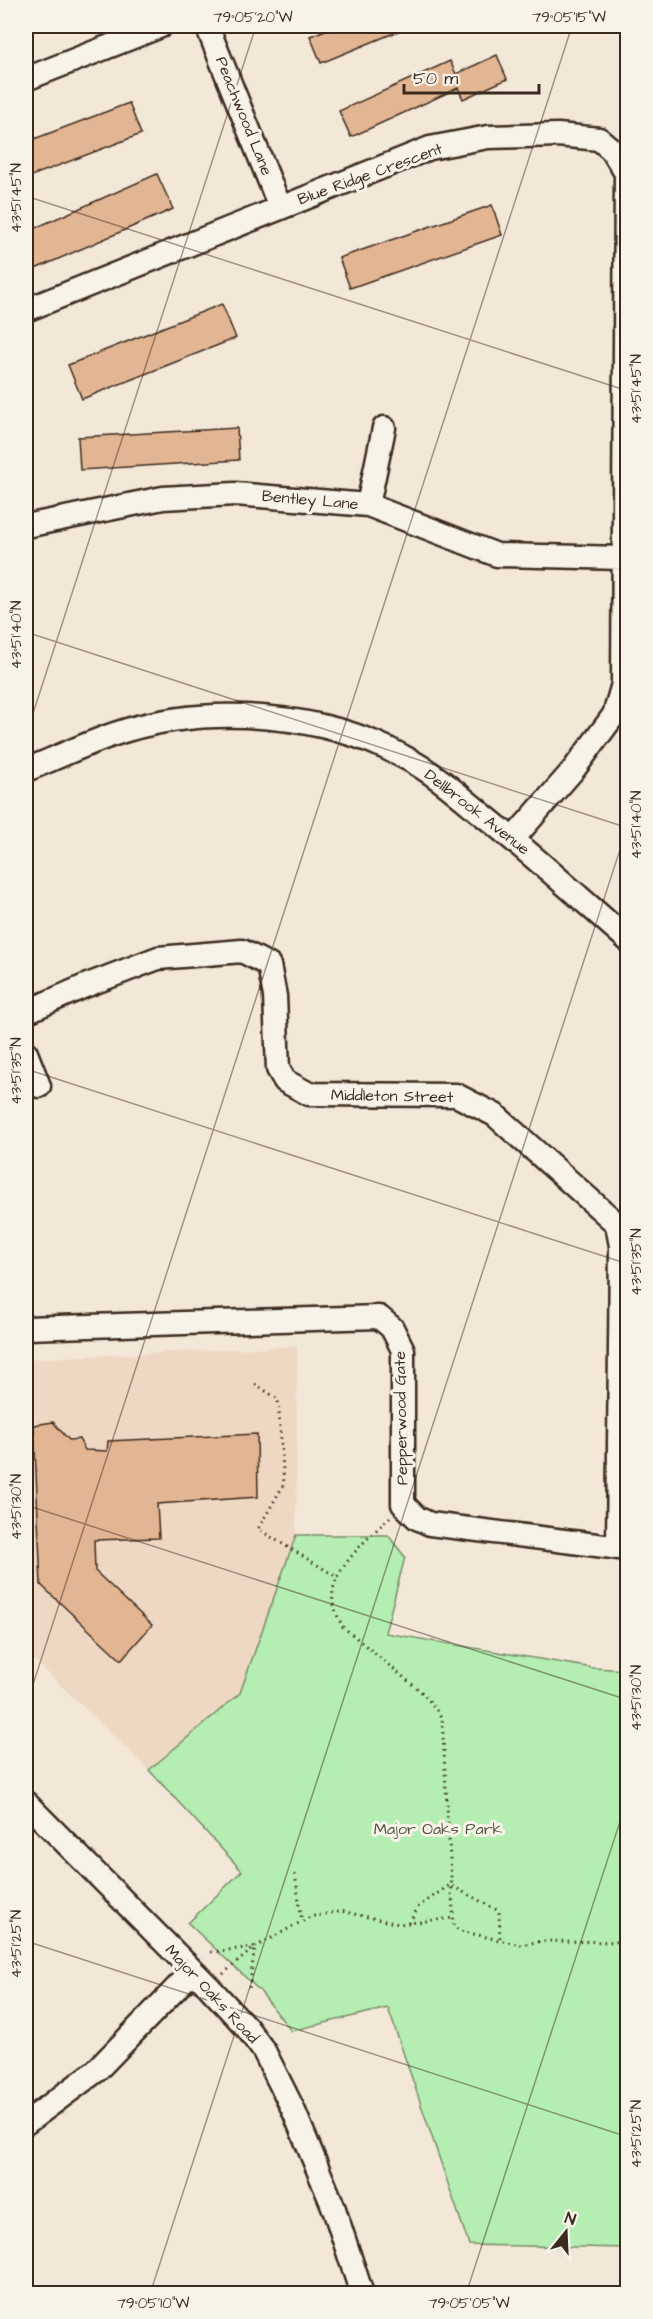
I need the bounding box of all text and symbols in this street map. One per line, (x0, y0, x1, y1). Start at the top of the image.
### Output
text: 79°05'20"W (213, 7, 293, 28)
text: 79°05'15"W (532, 7, 606, 28)
street label: Peachwood Lane (210, 53, 278, 179)
scale bar (404, 57, 539, 95)
text: 50 m (413, 66, 458, 91)
street label: Blue Ridge Crescent (295, 137, 446, 211)
text: 43°51'45"N (6, 163, 27, 233)
text: 43°51'45"N (626, 354, 647, 424)
street label: Bentley Lane (261, 485, 359, 516)
text: 43°51'40"N (6, 601, 27, 669)
street label: Dellbrook Avenue (420, 764, 535, 860)
text: 43°51'40"N (626, 791, 647, 859)
text: 43°51'35"N (6, 1037, 27, 1105)
street label: Middleton Street (331, 1084, 454, 1108)
text: 43°51'35"N (626, 1228, 647, 1296)
street label: Pepperwood Gate (389, 1350, 413, 1485)
text: 43°51'30"N (6, 1474, 27, 1540)
text: 43°51'30"N (626, 1665, 647, 1731)
park label: Major Oaks Park (374, 1818, 502, 1840)
text: 43°51'25"N (6, 1910, 27, 1978)
street label: Major Oaks Road (160, 1940, 264, 2048)
text: 43°51'25"N (626, 2100, 647, 2168)
north arrow (536, 2202, 596, 2262)
text: N (562, 2207, 578, 2231)
text: 79°05'10"W (117, 2293, 189, 2314)
text: 79°05'05"W (428, 2293, 510, 2314)

